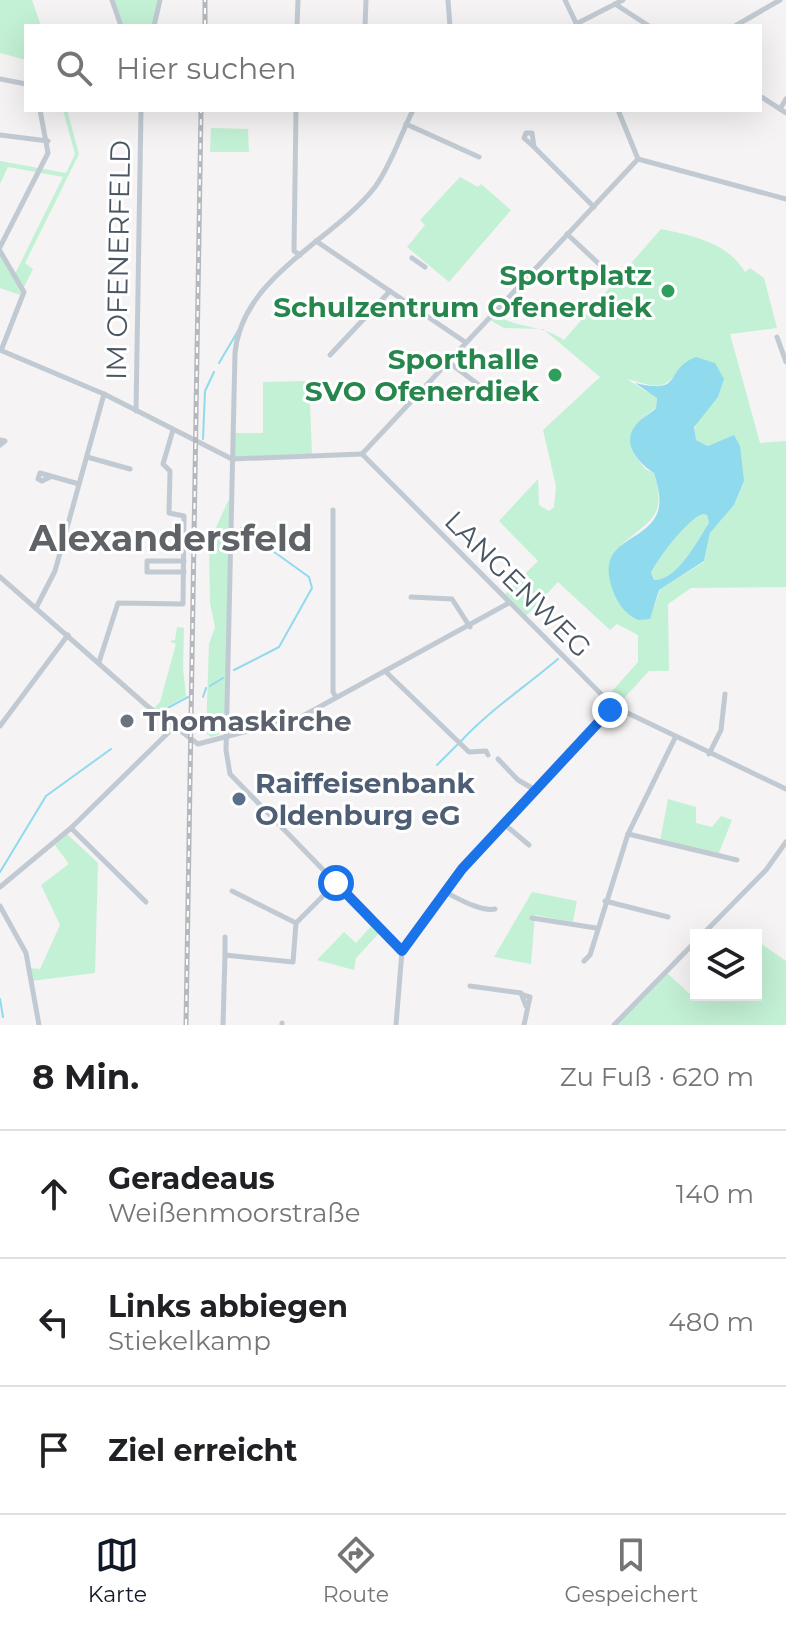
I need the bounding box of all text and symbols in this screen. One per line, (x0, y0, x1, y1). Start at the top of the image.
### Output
search box (24, 24, 762, 112)
icon: search (52, 46, 96, 90)
text: Hier suchen (116, 50, 297, 87)
street label: IM OFENERFELD (99, 140, 137, 380)
place label: Sportplatz Schulzentrum Ofenerdiek (273, 258, 653, 324)
marker: Sportplatz Schulzentrum Ofenerdiek (659, 282, 677, 300)
place label: Sporthalle SVO Ofenerdiek (305, 342, 540, 408)
marker: Sporthalle SVO Ofenerdiek (546, 366, 564, 384)
street label: LANGENWEG (438, 504, 598, 664)
district label: Alexandersfeld (28, 516, 313, 560)
route end (592, 692, 628, 728)
place label: Thomaskirche (143, 704, 352, 738)
marker: Thomaskirche (118, 712, 136, 730)
place label: Raiffeisenbank Oldenburg eG (255, 766, 476, 832)
marker: Raiffeisenbank Oldenburg eG (230, 790, 248, 808)
route start (318, 865, 354, 901)
map controls (690, 929, 762, 1001)
button: layers (690, 929, 762, 1001)
text: 8 Min. (32, 1056, 139, 1098)
text: Zu Fuß · 620 m (560, 1061, 754, 1093)
text: Geradeaus (108, 1160, 275, 1197)
icon: ahead (32, 1172, 76, 1216)
text: 140 m (676, 1178, 754, 1210)
text: Weißenmoorstraße (108, 1197, 360, 1229)
text: Links abbiegen (108, 1288, 348, 1325)
icon: left (32, 1300, 76, 1344)
text: 480 m (668, 1306, 754, 1338)
text: Stiekelkamp (108, 1325, 271, 1357)
icon: arrive (32, 1428, 76, 1472)
text: Ziel erreicht (108, 1432, 297, 1469)
tab: Karte (88, 1533, 147, 1608)
tab: Route (323, 1533, 389, 1608)
tab: Gespeichert (565, 1533, 698, 1608)

